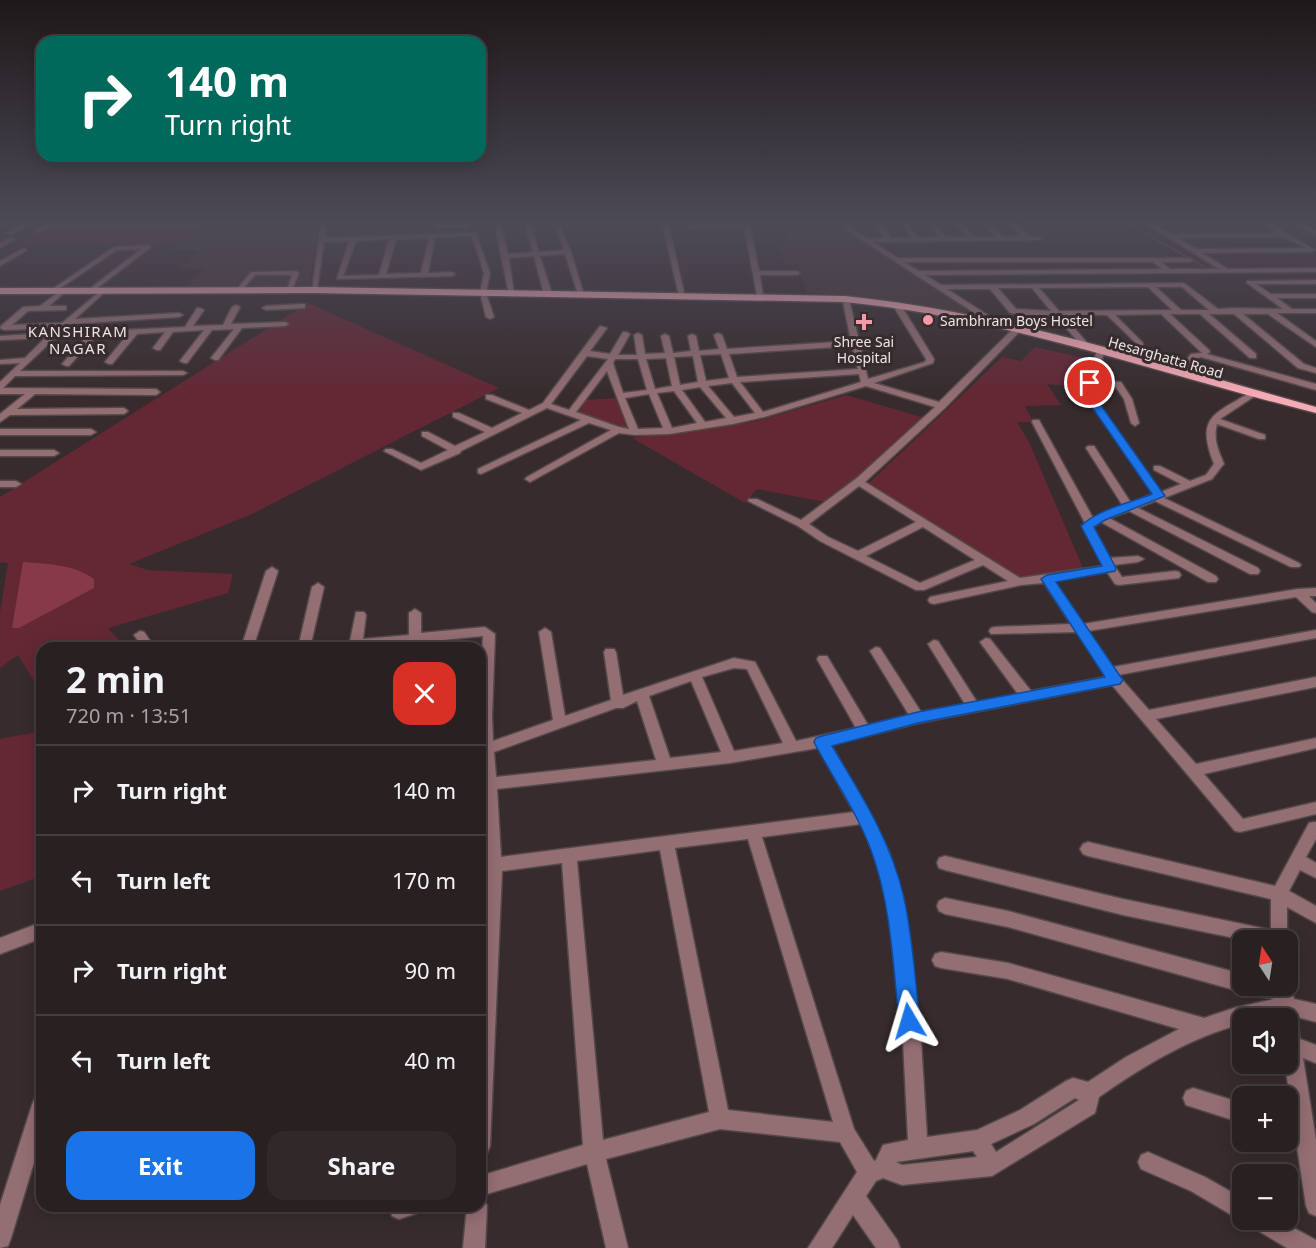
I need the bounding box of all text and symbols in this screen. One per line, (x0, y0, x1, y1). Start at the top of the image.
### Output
text: 140 m (165, 52, 289, 109)
icon: right (66, 60, 144, 138)
text: Turn right (165, 106, 291, 143)
place label: Sambhram Boys Hostel (940, 311, 1093, 330)
marker: Shree Sai Hospital (855, 313, 873, 331)
marker: Sambhram Boys Hostel (921, 313, 935, 327)
district label: KANSHIRAM NAGAR (28, 321, 128, 358)
street label: Hesarghatta Road (1106, 331, 1226, 383)
place label: Shree Sai Hospital (834, 332, 894, 367)
pin (1064, 357, 1115, 408)
icon: arrive (1073, 366, 1106, 399)
text: 2 min (66, 655, 165, 704)
button: close (393, 662, 456, 725)
text: 720 m · 13:51 (66, 702, 191, 729)
icon: right (66, 774, 99, 807)
text: Turn right (117, 775, 227, 805)
text: 140 m (392, 775, 456, 805)
icon: left (66, 864, 99, 897)
text: Turn left (117, 865, 211, 895)
text: 170 m (392, 865, 456, 895)
north arrow (1232, 930, 1298, 996)
map controls (1232, 930, 1298, 1230)
icon: right (66, 954, 99, 987)
text: Turn right (117, 955, 227, 985)
text: 90 m (405, 955, 456, 985)
position arrow (877, 989, 941, 1053)
button: sound (1232, 1008, 1298, 1074)
icon: left (66, 1044, 99, 1077)
text: Turn left (117, 1045, 211, 1075)
text: 40 m (405, 1045, 456, 1075)
button: + (1232, 1086, 1298, 1152)
button: Exit (66, 1131, 255, 1200)
button: Share (267, 1131, 456, 1200)
button: − (1232, 1164, 1298, 1230)

